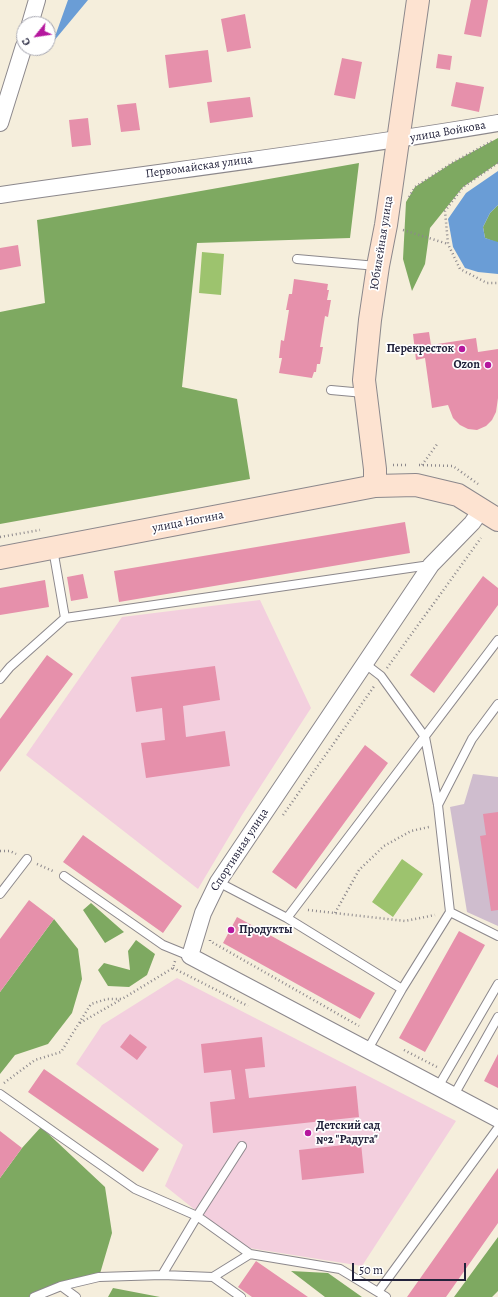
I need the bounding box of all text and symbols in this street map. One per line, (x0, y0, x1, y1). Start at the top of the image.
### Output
north arrow (16, 16, 56, 56)
text: С (18, 35, 34, 48)
street label: улица Войкова (409, 118, 487, 146)
street label: Первомайская улица (145, 152, 253, 182)
street label: Юбилейная улица (367, 195, 397, 291)
place label: Перекресток (386, 342, 454, 356)
marker: Перекресток (457, 344, 467, 354)
place label: Ozon (453, 358, 480, 372)
marker: Ozon (483, 360, 493, 370)
street label: улица Ногина (151, 508, 225, 536)
street label: Спортивная улица (208, 806, 272, 894)
place label: Продукты (239, 923, 292, 937)
marker: Продукты (226, 925, 236, 935)
place label: Детский сад №2 "Радуга" (316, 1119, 380, 1147)
marker: Детский сад №2 "Радуга" (303, 1128, 313, 1138)
scale bar (354, 1255, 468, 1281)
text: 50 m (359, 1262, 383, 1278)

